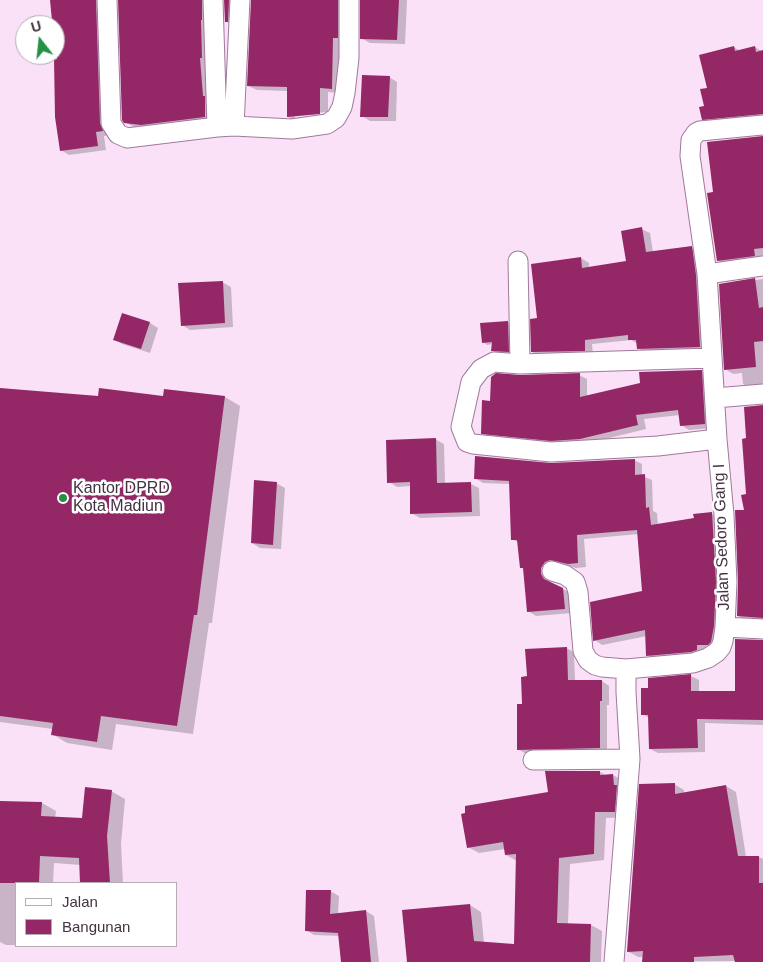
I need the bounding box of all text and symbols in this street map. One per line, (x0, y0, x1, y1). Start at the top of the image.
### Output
north arrow (15, 15, 65, 65)
text: U (29, 17, 43, 36)
street label: Jalan Sedoro Gang I (710, 463, 734, 611)
place label: Kantor DPRD Kota Madiun (73, 479, 170, 517)
marker: Kantor DPRD Kota Madiun (57, 492, 69, 504)
legend (15, 882, 178, 947)
text: Jalan (62, 893, 98, 910)
text: Bangunan (62, 918, 130, 935)

